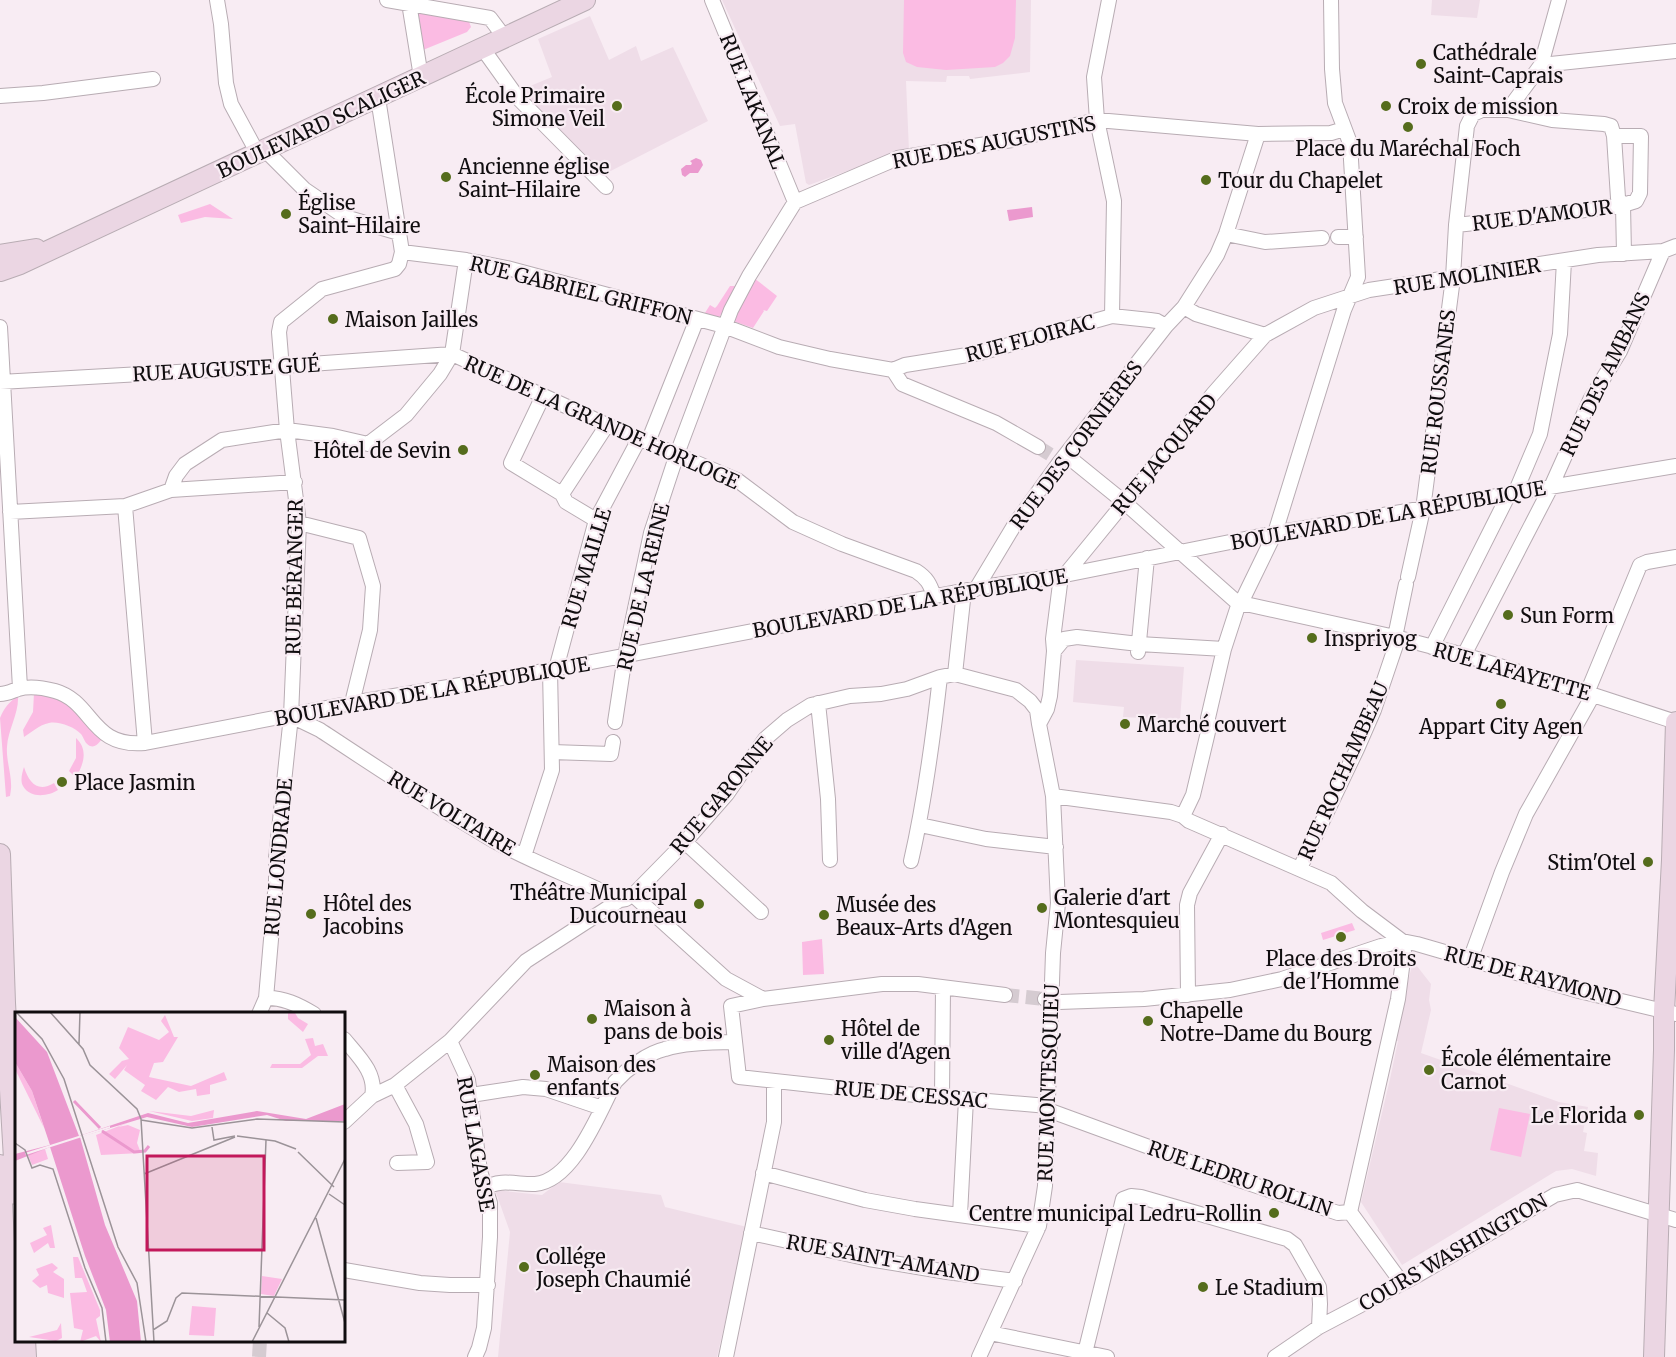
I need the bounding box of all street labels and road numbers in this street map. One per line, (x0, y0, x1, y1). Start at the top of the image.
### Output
street label: RUE LAKANAL (715, 30, 792, 173)
street label: BOULEVARD SCALIGER (213, 65, 429, 183)
street label: RUE DES AUGUSTINS (890, 110, 1098, 174)
street label: RUE D'AMOUR (1470, 194, 1614, 236)
street label: RUE GABRIEL GRIFFON (467, 250, 695, 330)
street label: RUE MOLINIER (1392, 252, 1542, 300)
street label: RUE DES AMBANS (1555, 288, 1655, 460)
street label: RUE ROUSSANES (1415, 308, 1461, 476)
street label: RUE FLOIRAC (963, 309, 1097, 367)
street label: RUE AUGUSTE GUÉ (132, 350, 321, 386)
street label: RUE DE LA GRANDE HORLOGE (461, 350, 744, 494)
street label: RUE DES CORNIÈRES (1003, 354, 1148, 534)
street label: RUE JACQUARD (1106, 388, 1222, 520)
street label: BOULEVARD DE LA RÉPUBLIQUE (1228, 473, 1548, 555)
street label: RUE BÉRANGER (278, 498, 308, 656)
street label: RUE DE LA REINE (612, 500, 675, 673)
street label: RUE MAILLE (556, 504, 616, 631)
street label: BOULEVARD DE LA RÉPUBLIQUE (750, 561, 1070, 643)
street label: RUE LAFAYETTE (1430, 637, 1594, 706)
street label: BOULEVARD DE LA RÉPUBLIQUE (272, 649, 592, 731)
street label: RUE ROCHAMBEAU (1292, 678, 1394, 864)
street label: RUE GARONNE (665, 731, 778, 859)
street label: RUE VOLTAIRE (384, 765, 521, 861)
street label: RUE LONDRADE (259, 777, 297, 937)
street label: RUE DE RAYMOND (1442, 940, 1624, 1012)
street label: RUE MONTESQUIEU (1032, 983, 1064, 1182)
street label: RUE LAGASSE (452, 1075, 500, 1214)
street label: RUE DE CESSAC (833, 1075, 989, 1113)
street label: RUE LEDRU ROLLIN (1145, 1135, 1336, 1221)
street label: COURS WASHINGTON (1354, 1188, 1552, 1316)
street label: RUE SAINT-AMAND (784, 1229, 982, 1287)

